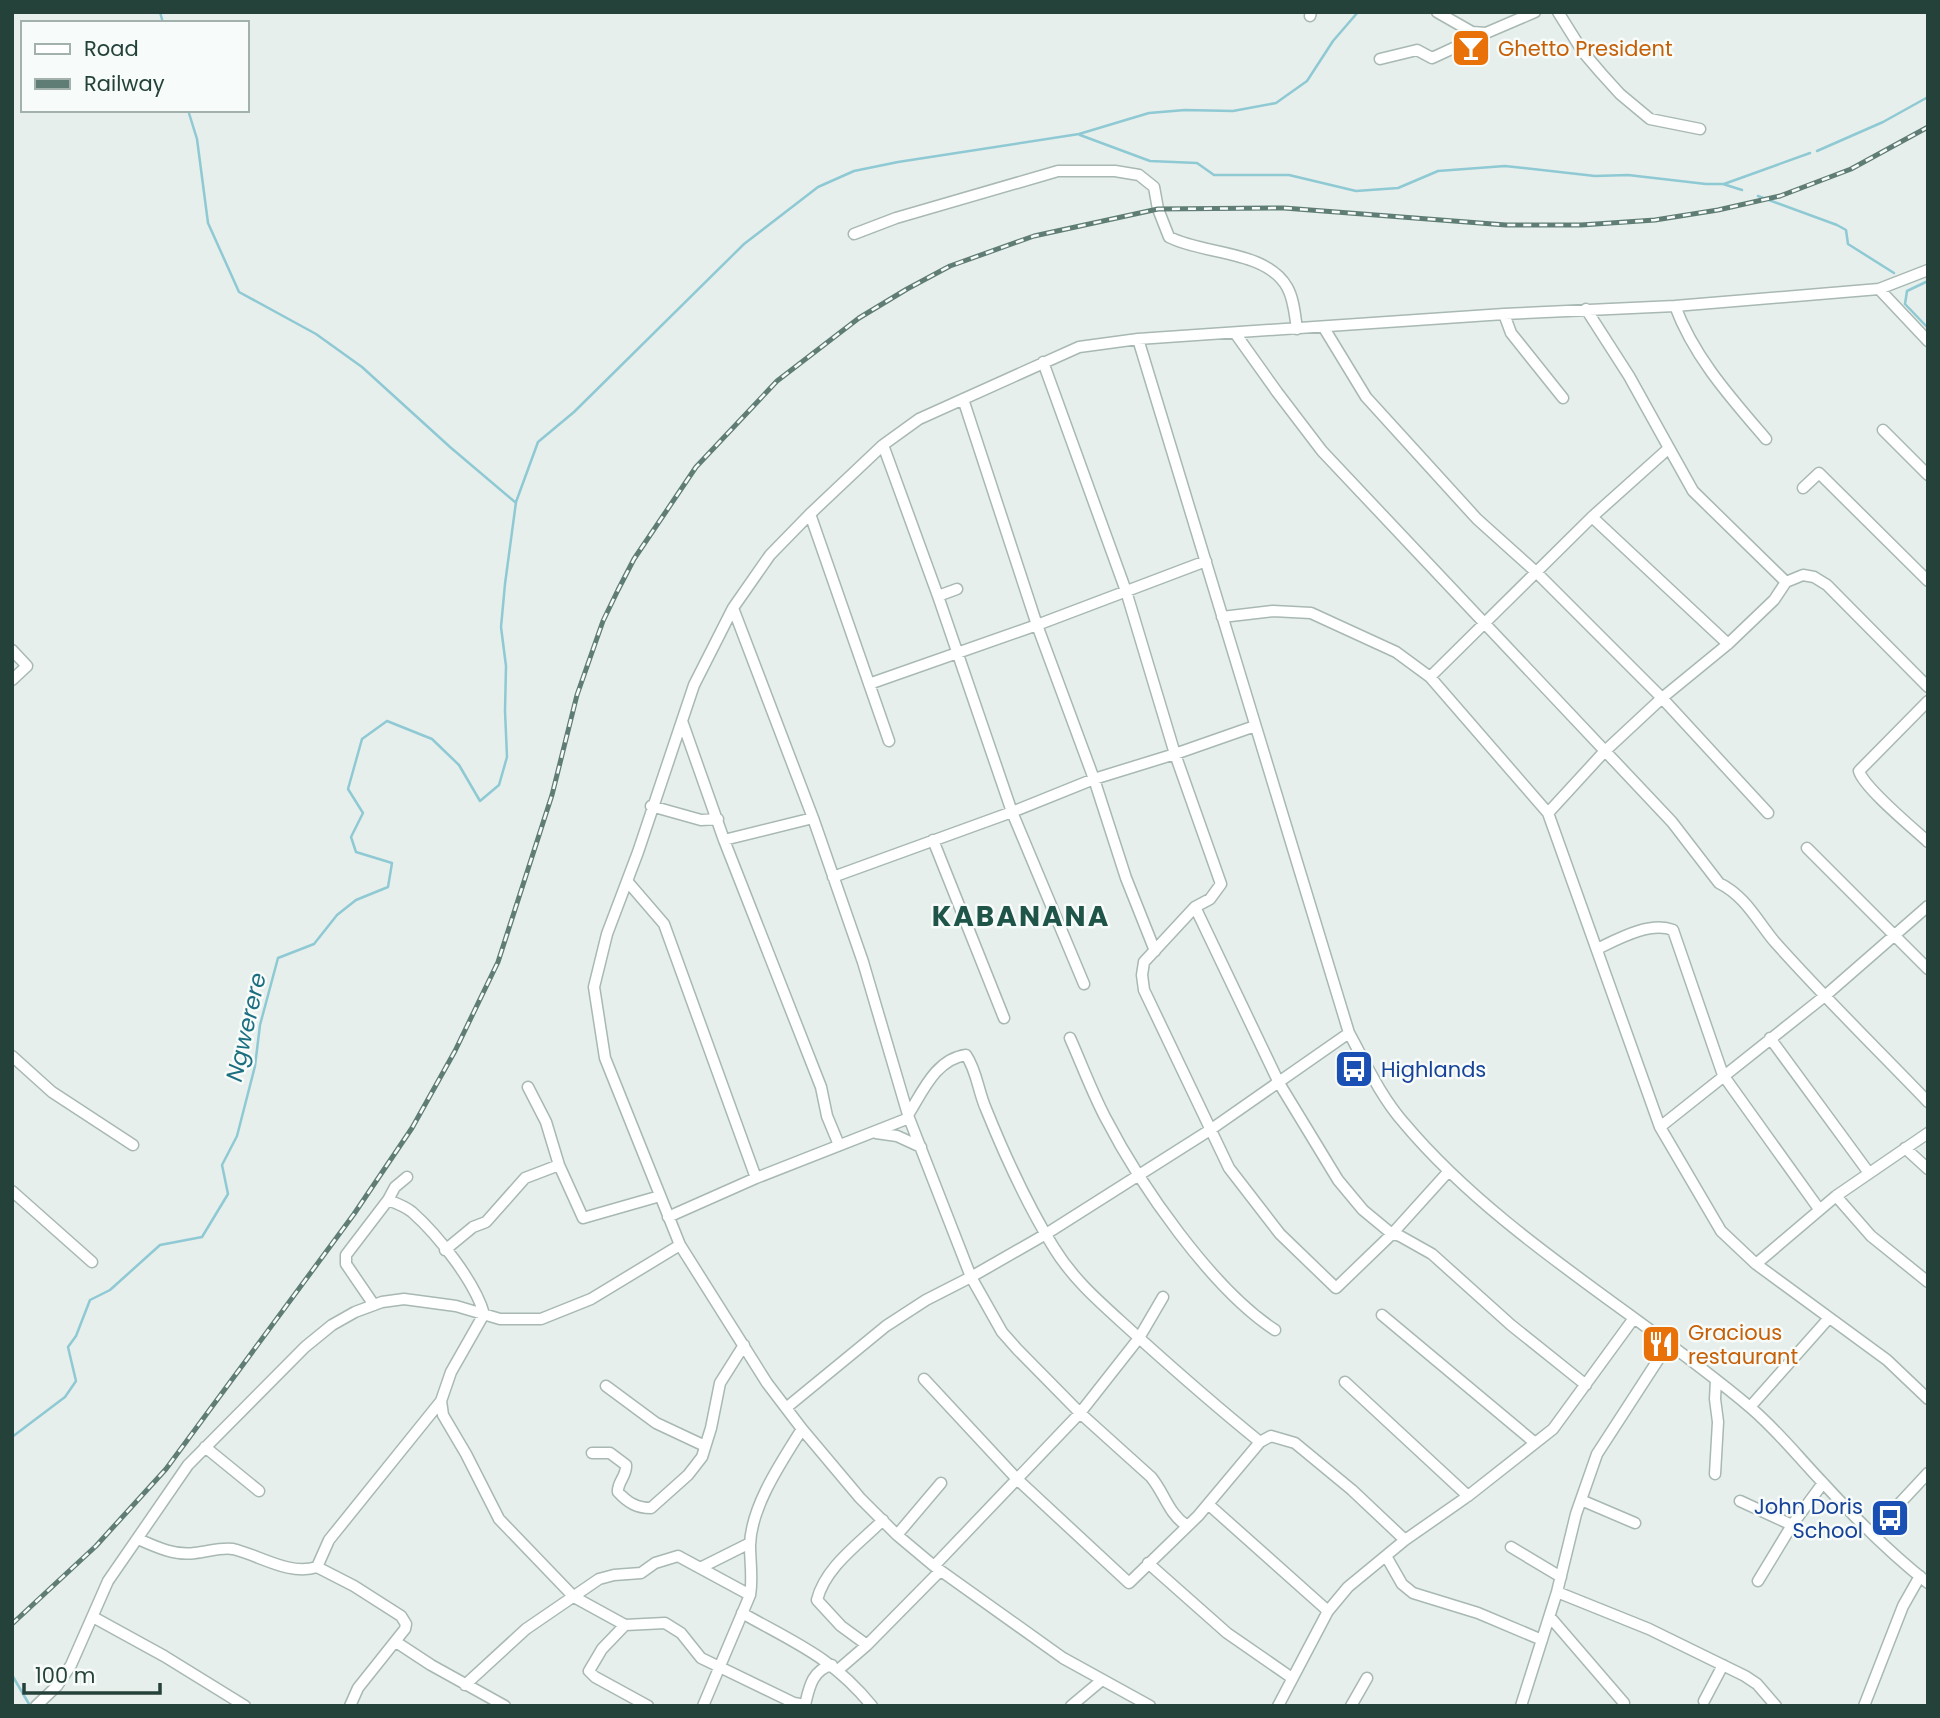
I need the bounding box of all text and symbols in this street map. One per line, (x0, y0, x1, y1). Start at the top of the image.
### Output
legend (21, 21, 248, 112)
bar icon: Ghetto President (1450, 27, 1492, 69)
text: Road (84, 34, 139, 63)
place label: Ghetto President (1498, 34, 1673, 63)
text: Railway (84, 69, 165, 98)
district label: KABANANA (932, 897, 1110, 936)
water label: Ngwerere (218, 970, 274, 1084)
bus stop icon: Highlands (1333, 1048, 1375, 1090)
place label: Highlands (1381, 1055, 1486, 1084)
place label: Gracious restaurant (1688, 1318, 1798, 1371)
restaurant icon: Gracious restaurant (1640, 1323, 1682, 1365)
place label: John Doris School (1754, 1492, 1863, 1545)
bus stop icon: John Doris School (1869, 1497, 1911, 1539)
scale bar (24, 1652, 161, 1696)
text: 100 m (35, 1661, 95, 1690)

